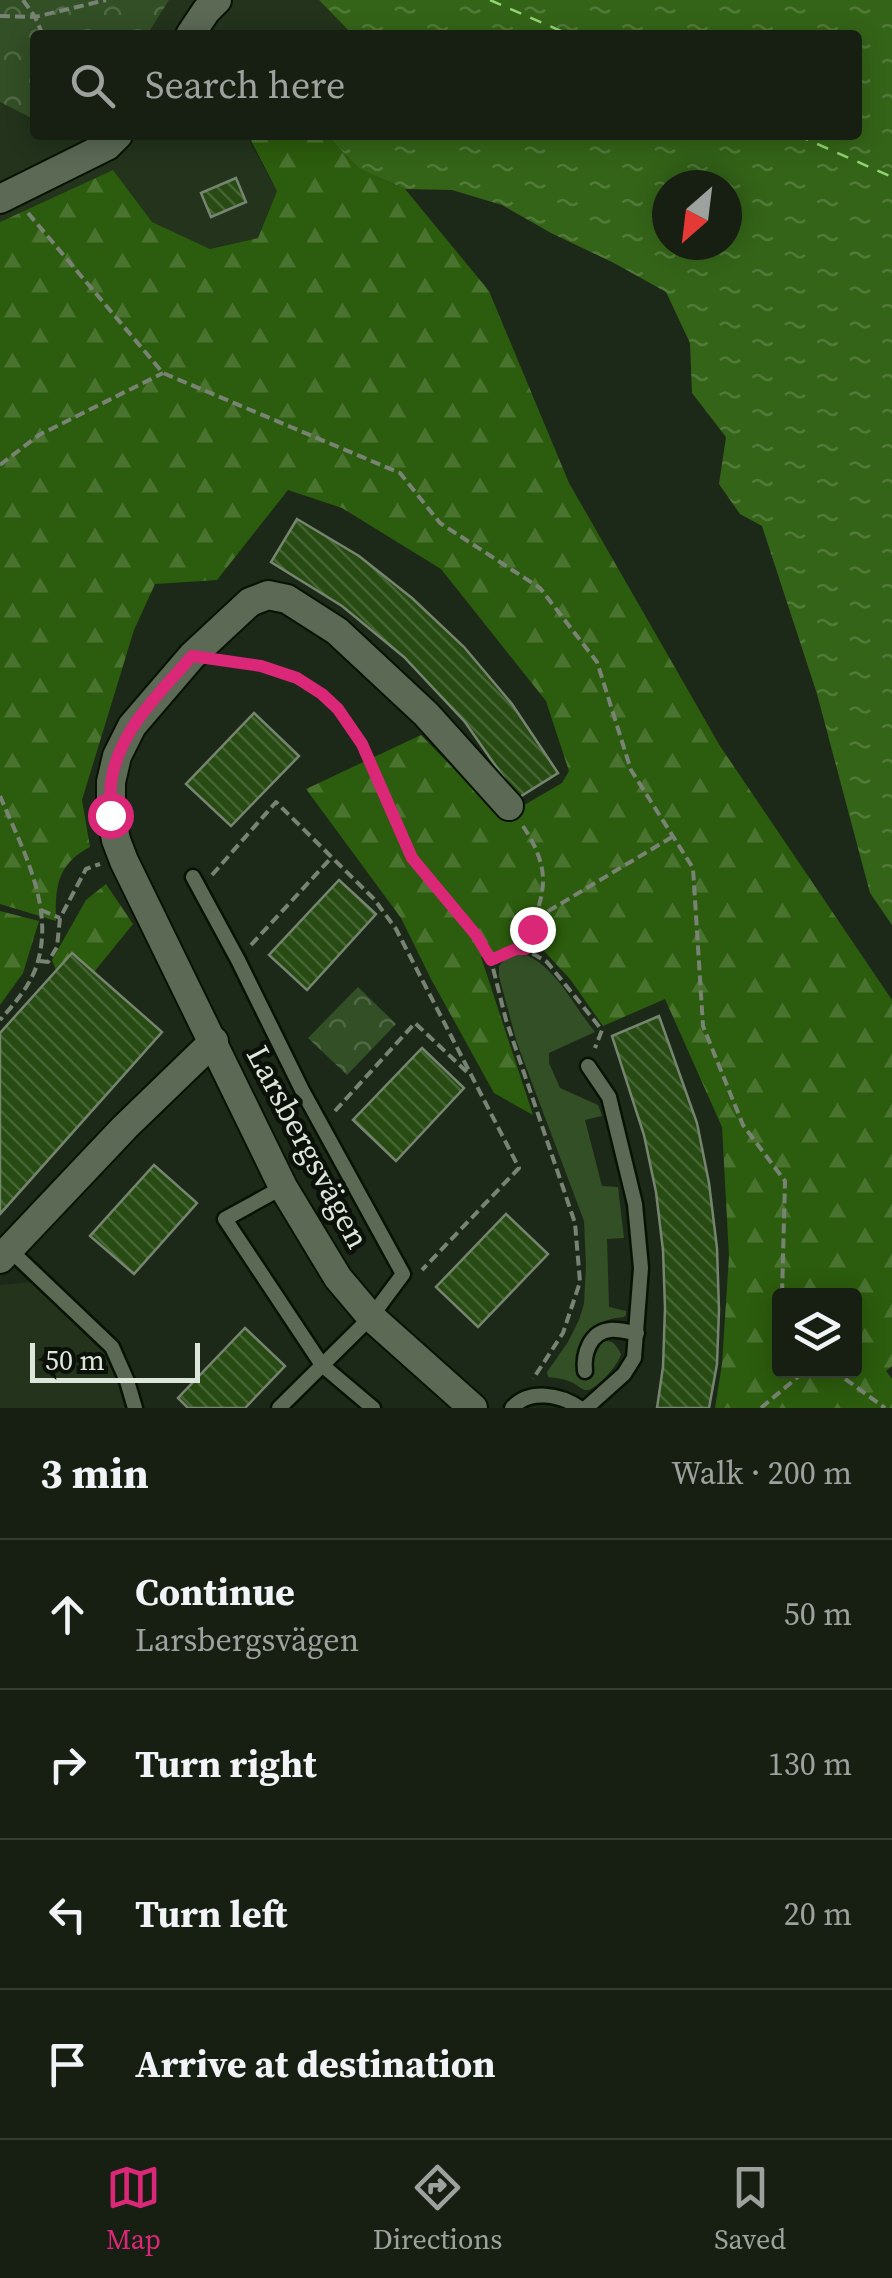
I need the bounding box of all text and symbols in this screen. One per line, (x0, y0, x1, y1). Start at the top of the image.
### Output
search box (30, 30, 862, 140)
icon: search (65, 58, 120, 113)
text: Search here (145, 59, 345, 111)
north arrow (652, 170, 742, 260)
route start (88, 793, 134, 839)
route end (510, 907, 556, 953)
street label: Larsbergsvägen (236, 1038, 380, 1256)
map controls (772, 1288, 862, 1378)
button: layers (772, 1288, 862, 1378)
scale bar (30, 1338, 200, 1382)
text: 50 m (45, 1341, 105, 1379)
text: 3 min (40, 1444, 149, 1502)
text: Walk · 200 m (671, 1451, 852, 1495)
text: Continue (135, 1566, 295, 1618)
icon: ahead (40, 1587, 95, 1642)
text: 50 m (784, 1592, 852, 1636)
text: Larsbergsvägen (135, 1618, 359, 1662)
icon: right (40, 1737, 95, 1792)
text: Turn right (135, 1738, 317, 1790)
text: 130 m (768, 1742, 852, 1786)
icon: left (40, 1887, 95, 1942)
text: Turn left (135, 1888, 287, 1940)
text: 20 m (784, 1892, 852, 1936)
icon: arrive (40, 2037, 95, 2092)
text: Arrive at destination (135, 2038, 496, 2090)
tab: Map (106, 2160, 161, 2258)
tab: Directions (373, 2160, 502, 2258)
tab: Saved (714, 2160, 786, 2258)

